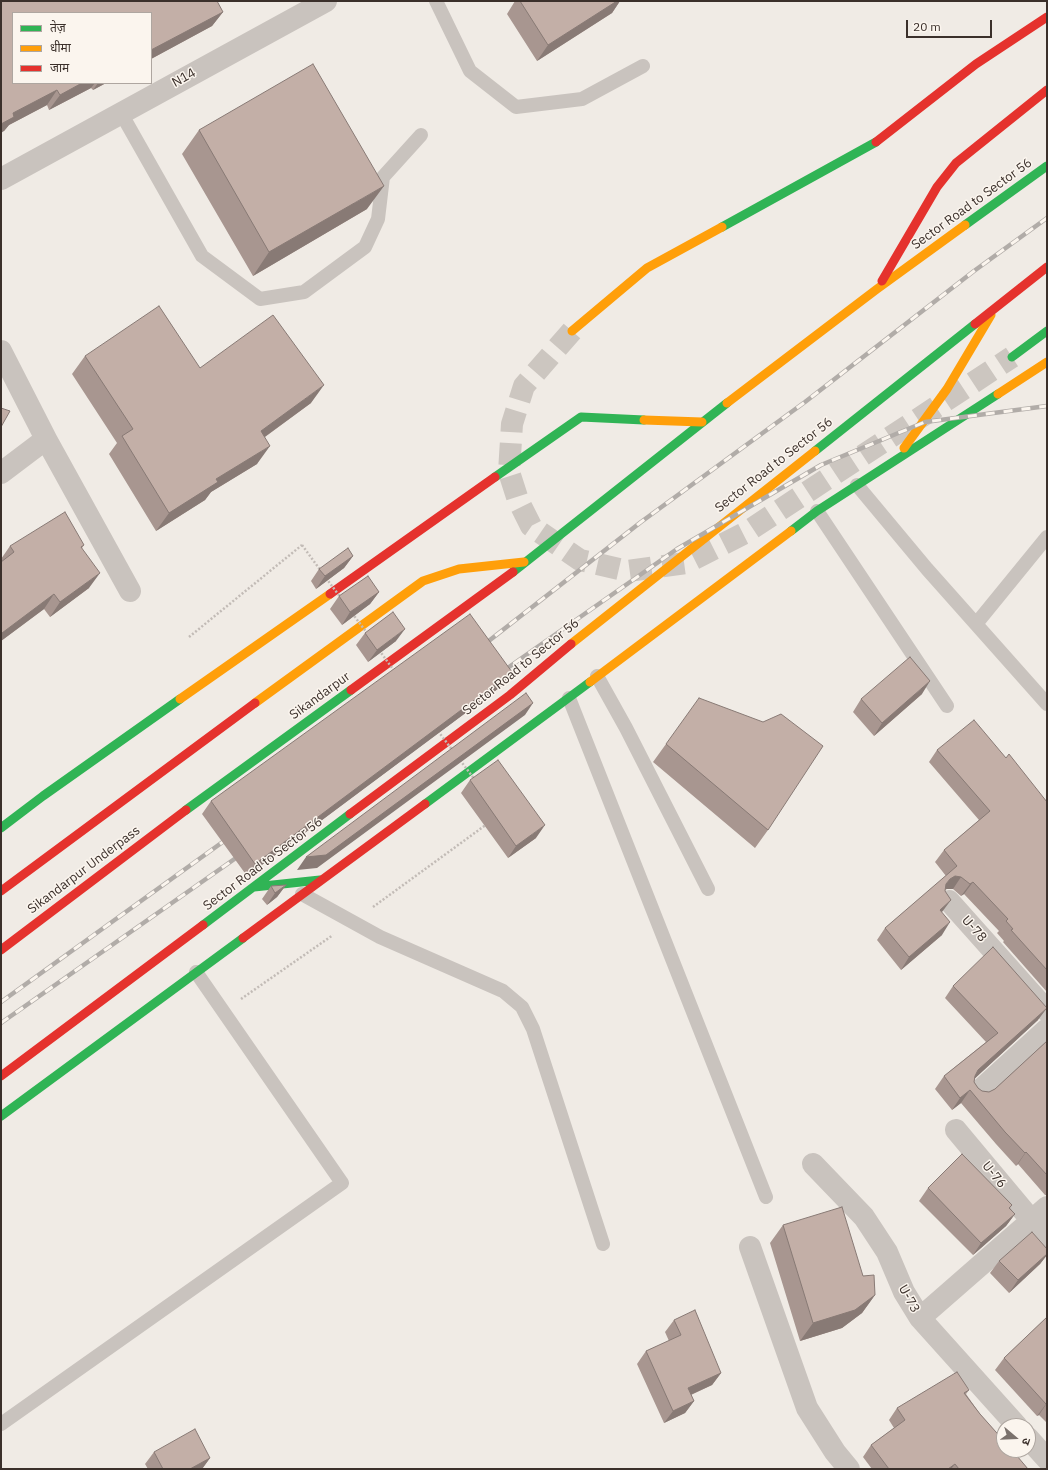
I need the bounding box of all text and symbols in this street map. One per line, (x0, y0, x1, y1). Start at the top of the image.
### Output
legend (12, 12, 152, 84)
scale bar (908, 12, 994, 38)
text: 20 m (913, 19, 941, 34)
text: तेज़ (50, 20, 66, 35)
text: धीमा (50, 40, 71, 55)
text: जाम (50, 60, 69, 75)
street label: N14 (169, 65, 199, 91)
street label: Sector Road to Sector 56 (909, 155, 1035, 253)
street label: Sector Road to Sector 56 (712, 414, 836, 516)
street label: Sector Road to Sector 56 (460, 615, 582, 719)
street label: Sikandarpur (287, 669, 353, 723)
street label: Sector Road to Sector 56 (200, 814, 326, 914)
street label: Sikandarpur Underpass (25, 823, 143, 917)
street label: U-78 (958, 913, 990, 945)
street label: U-76 (979, 1159, 1009, 1191)
street label: U-73 (895, 1282, 923, 1316)
north arrow (996, 1418, 1036, 1458)
text: उ (1019, 1436, 1034, 1447)

